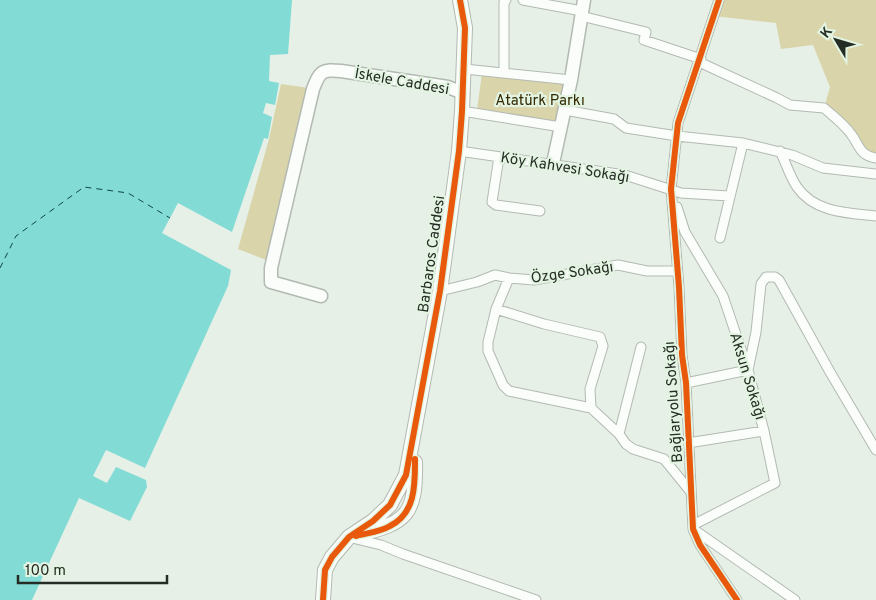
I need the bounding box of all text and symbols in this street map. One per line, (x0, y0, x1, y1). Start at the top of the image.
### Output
north arrow (811, 15, 861, 65)
text: K (817, 24, 837, 42)
street label: İskele Caddesi (353, 64, 451, 100)
park label: Atatürk Parkı (495, 92, 585, 111)
street label: Köy Kahvesi Sokağı (499, 149, 631, 188)
street label: Barbaros Caddesi (415, 194, 450, 314)
street label: Özge Sokağı (530, 257, 615, 289)
street label: Aksun Sokağı (724, 330, 769, 422)
street label: Bağlaryolu Sokağı (661, 340, 688, 463)
scale bar (18, 552, 166, 584)
text: 100 m (25, 562, 66, 581)

